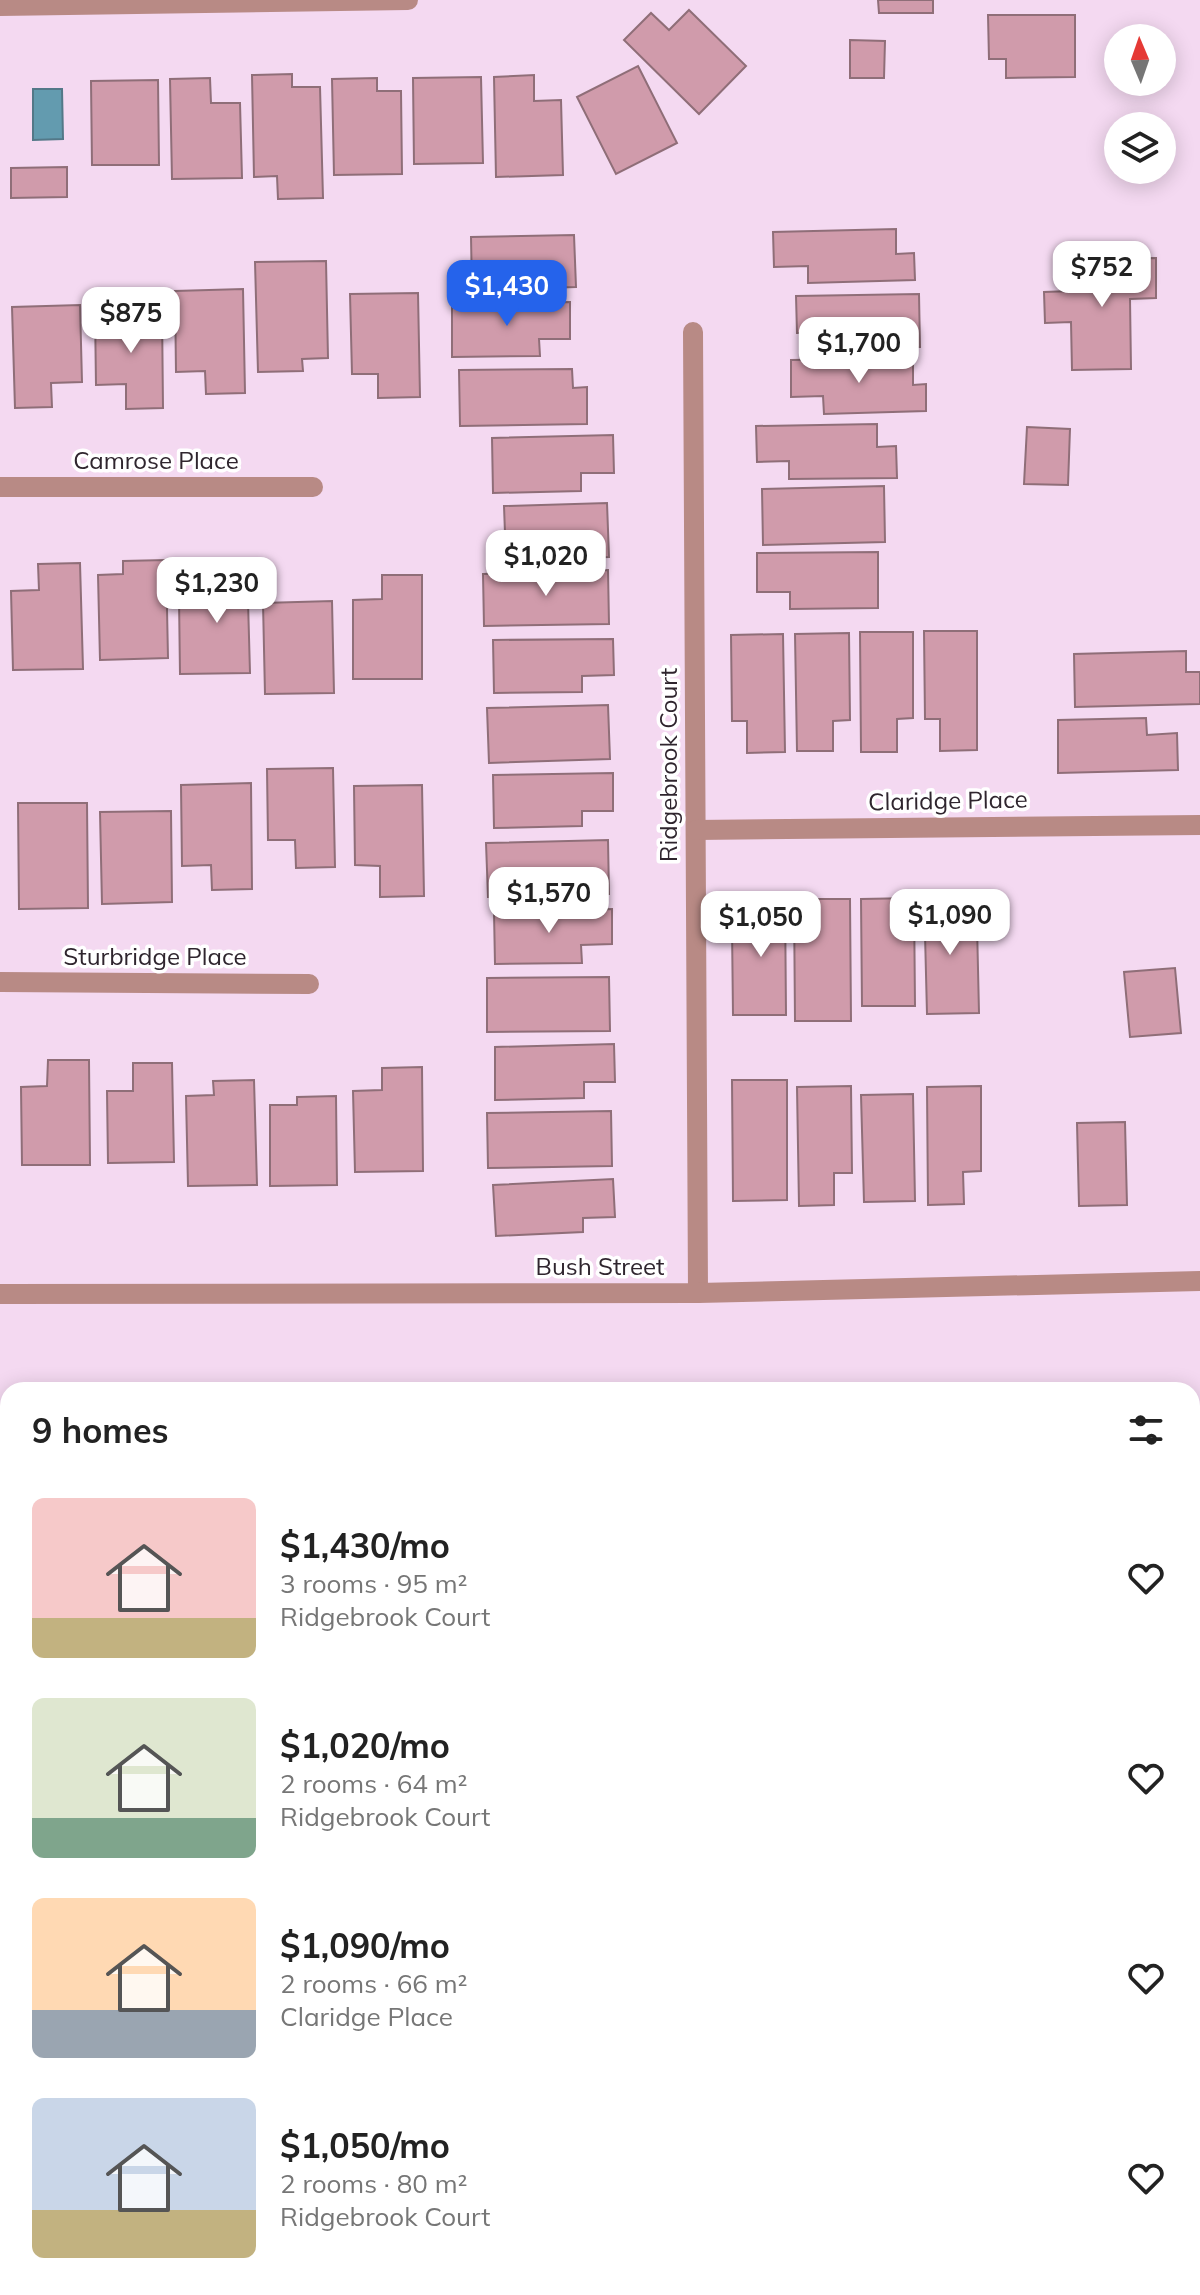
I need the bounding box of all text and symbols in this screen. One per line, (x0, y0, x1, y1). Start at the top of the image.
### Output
north arrow (1104, 24, 1176, 96)
map controls (1104, 24, 1176, 184)
button: layers (1104, 112, 1176, 184)
pin: $752 (1055, 241, 1149, 309)
text: $752 (1071, 250, 1133, 283)
pin: $1,430 (442, 260, 572, 328)
text: $1,430 (465, 269, 549, 302)
pin: $875 (84, 287, 178, 355)
text: $875 (100, 296, 162, 329)
pin: $1,700 (794, 317, 924, 385)
text: $1,700 (817, 326, 901, 359)
street label: Camrose Place (73, 445, 239, 475)
pin: $1,020 (481, 530, 611, 598)
text: $1,020 (504, 539, 588, 572)
pin: $1,230 (152, 557, 282, 625)
text: $1,230 (175, 566, 259, 599)
street label: Ridgebrook Court (653, 668, 683, 862)
street label: Claridge Place (868, 784, 1028, 816)
pin: $1,570 (484, 867, 614, 935)
text: $1,570 (507, 876, 591, 909)
pin: $1,090 (885, 889, 1015, 957)
pin: $1,050 (696, 891, 826, 959)
text: $1,090 (908, 898, 992, 931)
text: $1,050 (719, 900, 803, 933)
street label: Sturbridge Place (63, 941, 247, 971)
street label: Bush Street (536, 1251, 664, 1281)
icon: filters (1124, 1408, 1168, 1452)
text: 9 homes (32, 1409, 169, 1452)
text: $1,430/mo (280, 1524, 450, 1567)
icon: home (96, 1530, 192, 1626)
icon: heart (1124, 1556, 1168, 1600)
text: 3 rooms · 95 m² (280, 1567, 467, 1600)
text: Ridgebrook Court (280, 1600, 490, 1633)
text: $1,020/mo (280, 1724, 450, 1767)
icon: home (96, 1730, 192, 1826)
icon: heart (1124, 1756, 1168, 1800)
text: 2 rooms · 64 m² (280, 1767, 467, 1800)
text: Ridgebrook Court (280, 1800, 490, 1833)
text: $1,090/mo (280, 1924, 450, 1967)
icon: home (96, 1930, 192, 2026)
icon: heart (1124, 1956, 1168, 2000)
text: 2 rooms · 66 m² (280, 1967, 467, 2000)
text: Claridge Place (280, 2000, 453, 2033)
text: $1,050/mo (280, 2124, 450, 2167)
icon: home (96, 2130, 192, 2226)
icon: heart (1124, 2156, 1168, 2200)
text: 2 rooms · 80 m² (280, 2167, 467, 2200)
text: Ridgebrook Court (280, 2200, 490, 2233)

